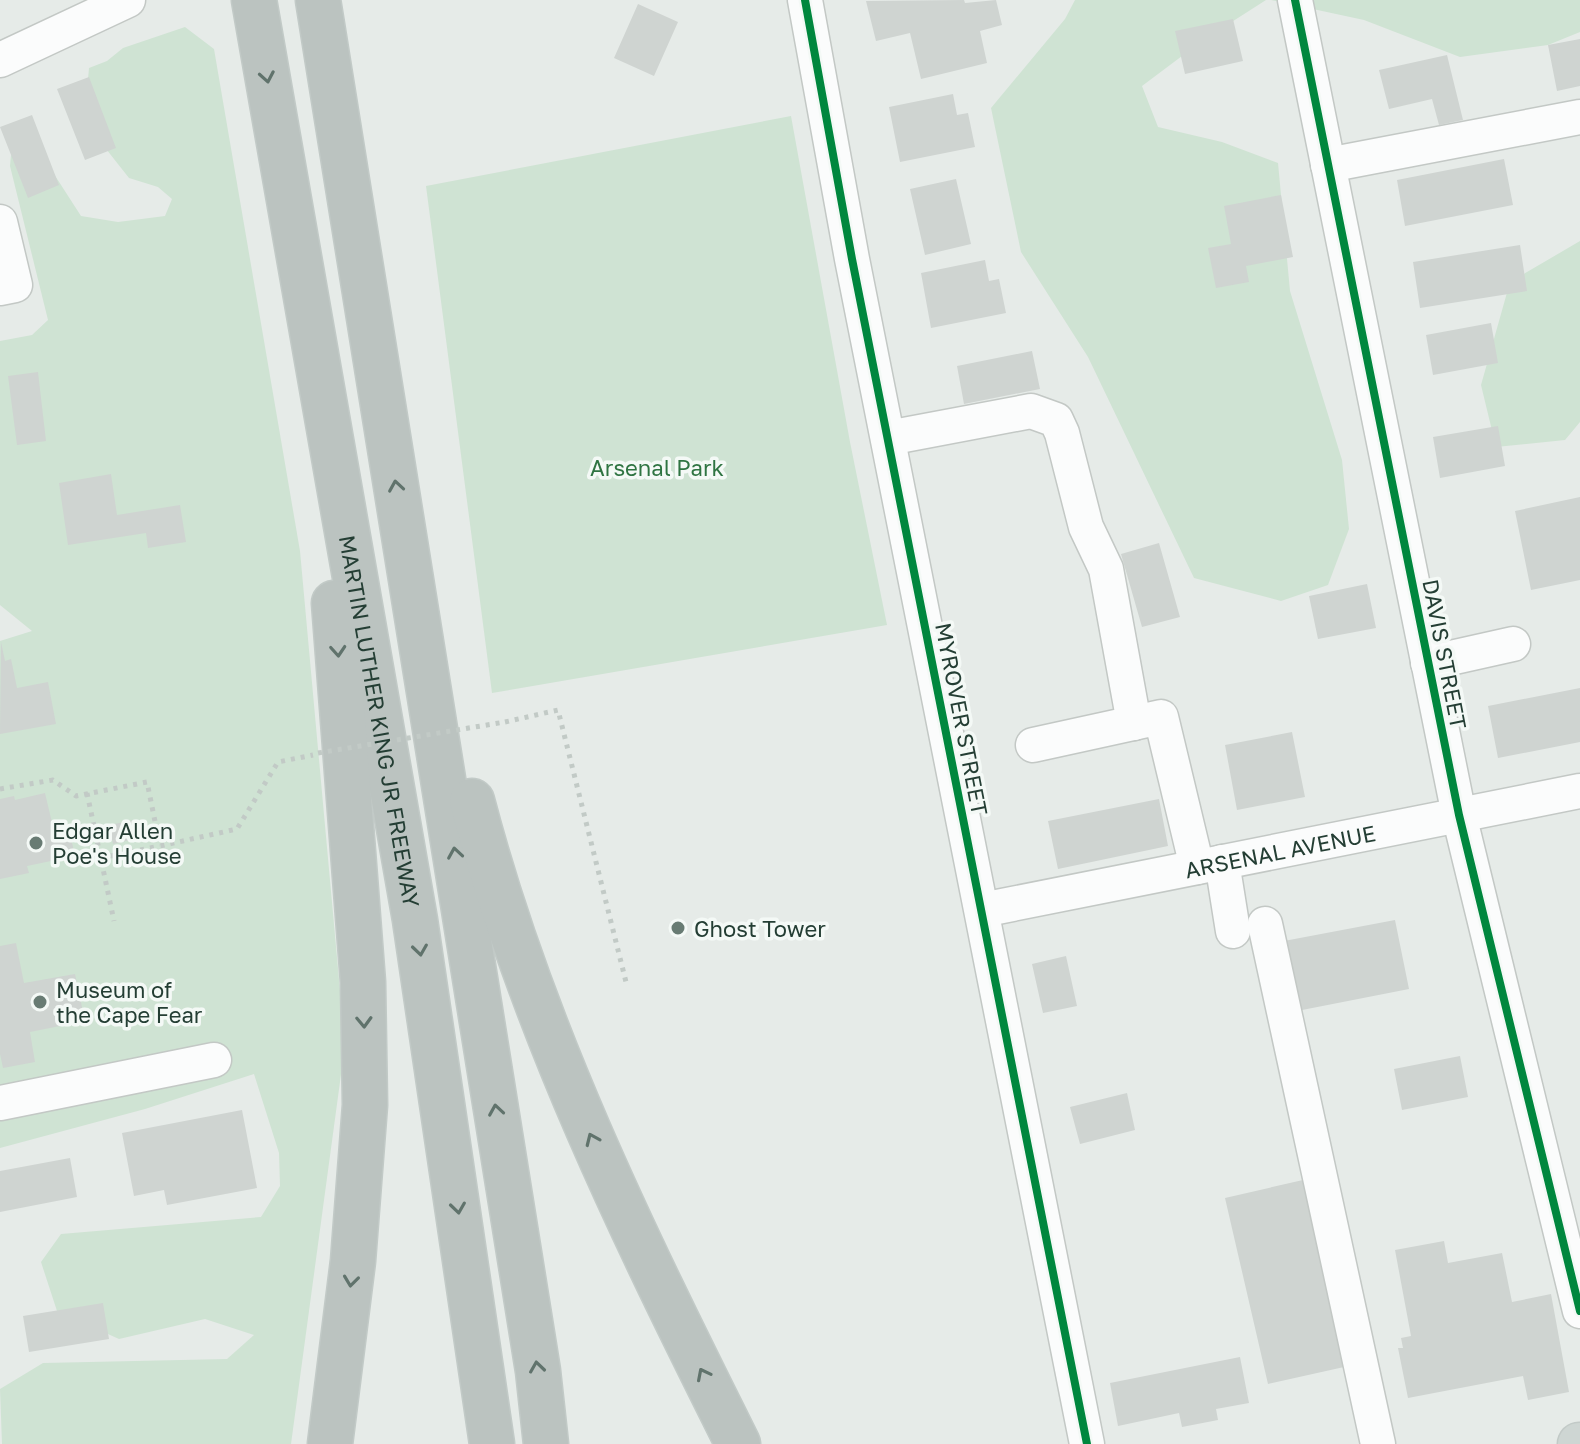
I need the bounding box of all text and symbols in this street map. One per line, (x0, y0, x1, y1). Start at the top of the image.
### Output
one-way arrow (258, 70, 275, 84)
park label: Arsenal Park (590, 454, 724, 481)
one-way arrow (388, 479, 405, 493)
street label: MARTIN LUTHER KING JR FREEWAY (334, 533, 426, 909)
street label: DAVIS STREET (1417, 577, 1473, 732)
street label: MYROVER STREET (930, 620, 994, 818)
one-way arrow (329, 645, 346, 658)
place label: Edgar Allen Poe's House (52, 817, 182, 869)
street label: ARSENAL AVENUE (1182, 819, 1378, 883)
marker: Edgar Allen Poe's House (27, 834, 45, 852)
one-way arrow (447, 846, 464, 860)
place label: Ghost Tower (694, 915, 826, 942)
marker: Ghost Tower (669, 919, 687, 937)
one-way arrow (411, 943, 428, 957)
place label: Museum of the Cape Fear (56, 976, 203, 1028)
marker: Museum of the Cape Fear (31, 993, 49, 1011)
one-way arrow (356, 1016, 373, 1029)
one-way arrow (488, 1103, 505, 1117)
one-way arrow (586, 1133, 602, 1148)
one-way arrow (449, 1201, 466, 1214)
one-way arrow (343, 1274, 360, 1288)
one-way arrow (529, 1360, 546, 1373)
one-way arrow (698, 1368, 713, 1383)

